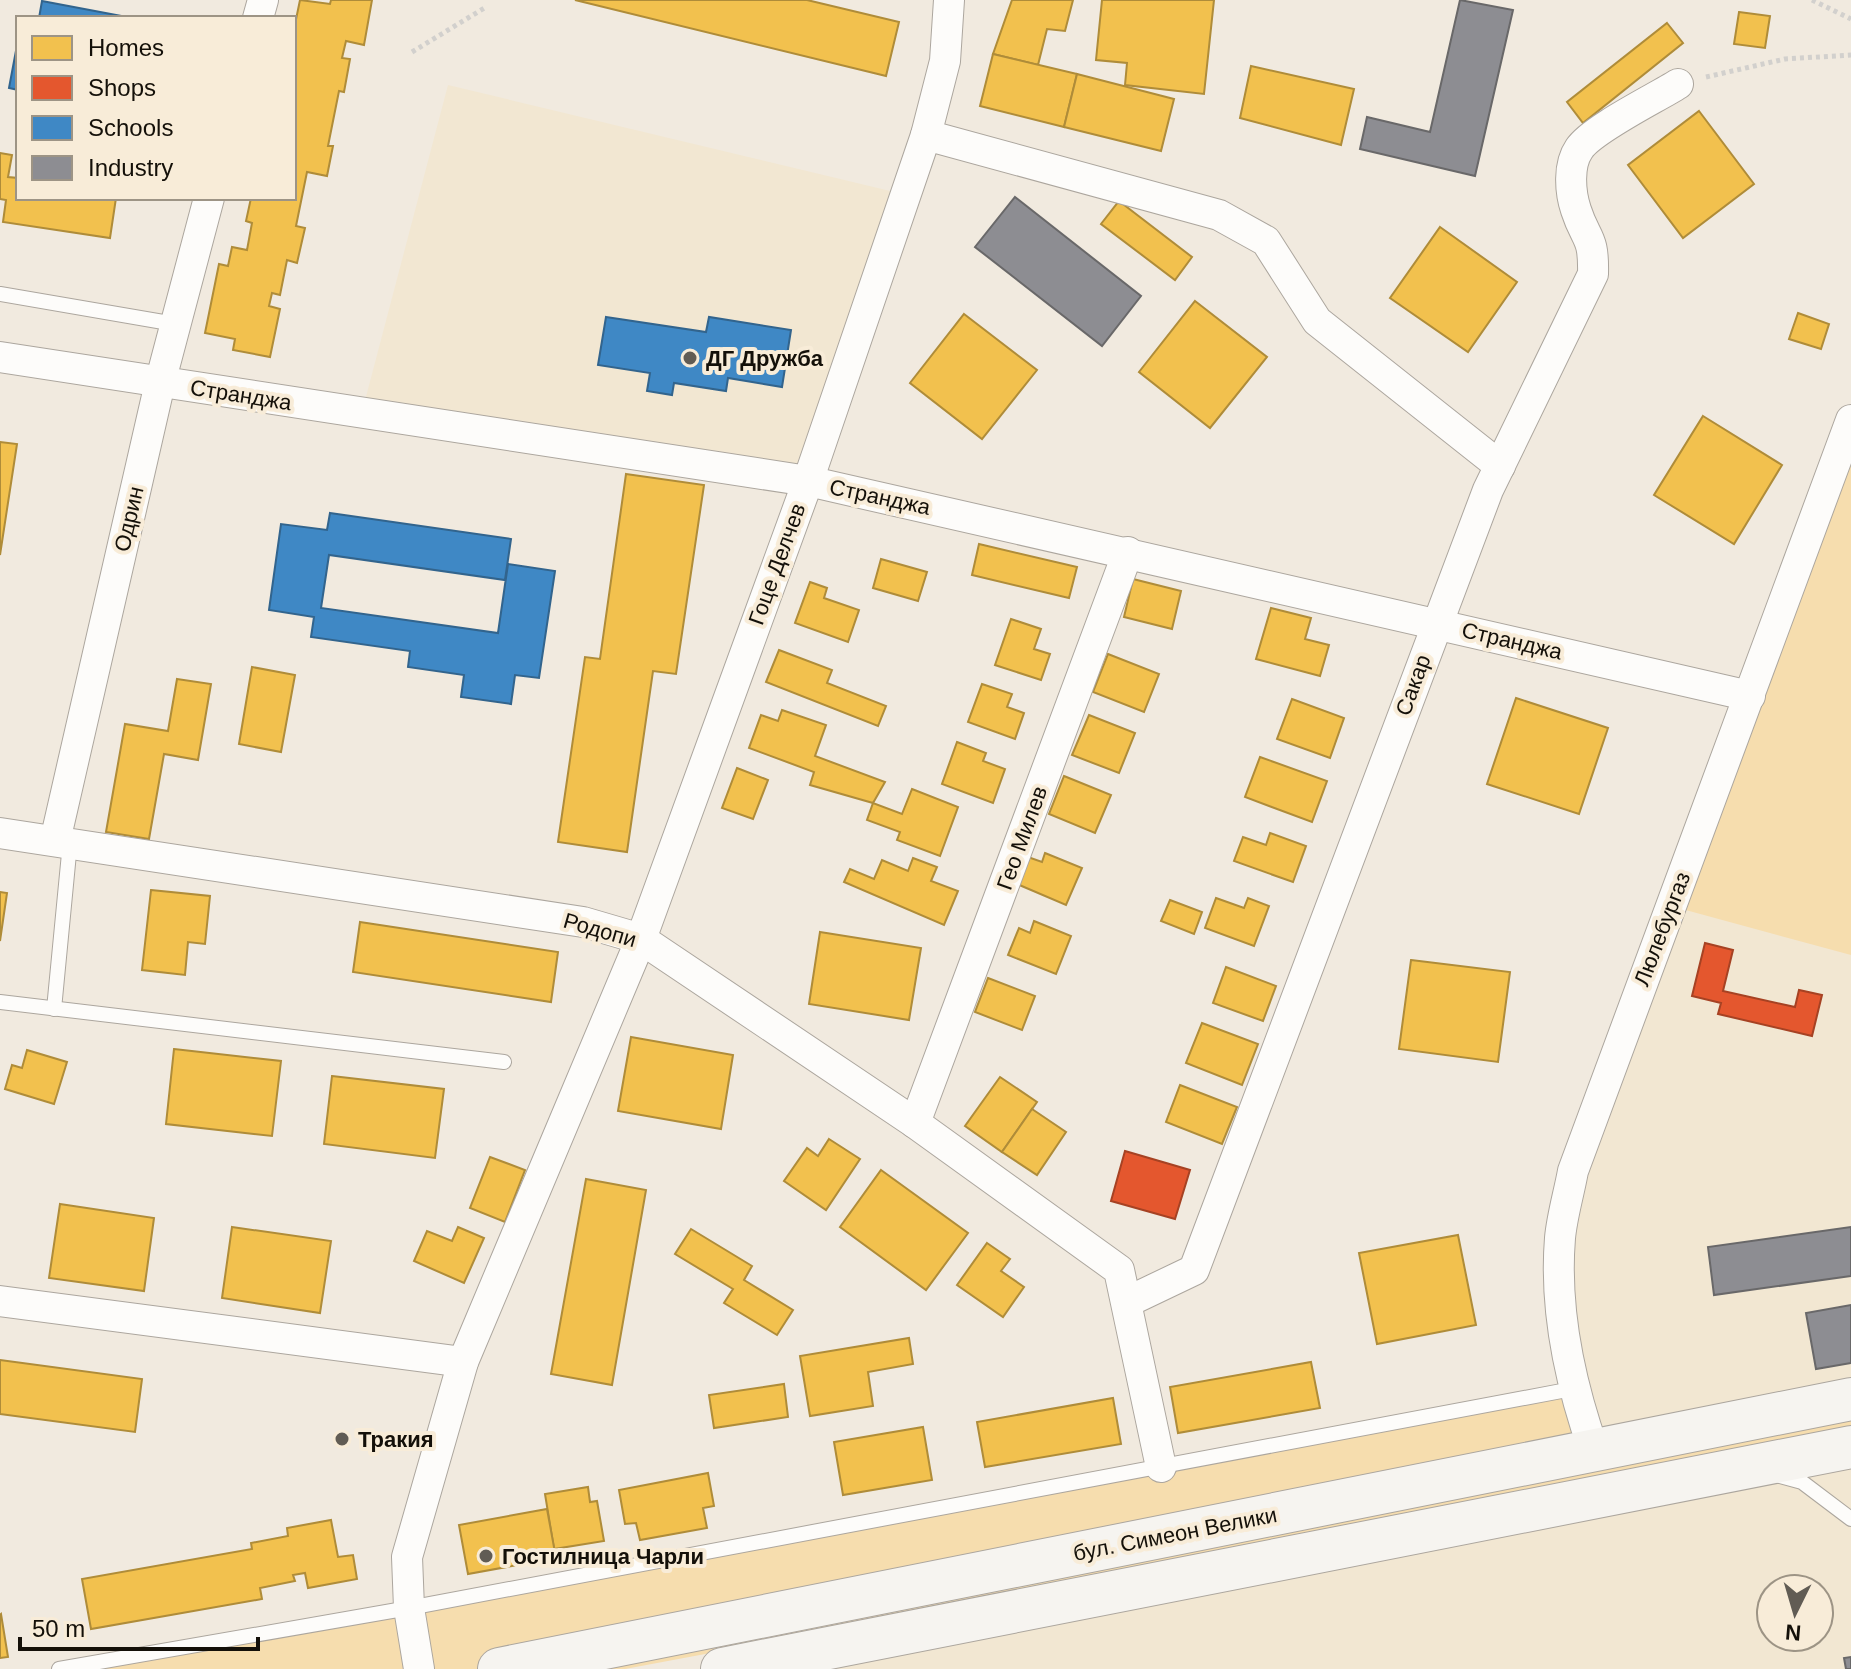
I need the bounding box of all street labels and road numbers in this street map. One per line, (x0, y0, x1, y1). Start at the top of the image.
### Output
street label: Странджа (188, 375, 294, 415)
street label: Странджа (827, 474, 933, 520)
street label: Одрин (109, 484, 149, 554)
street label: Гоце Делчев (743, 500, 811, 628)
street label: Странджа (1459, 617, 1565, 665)
street label: Сакар (1390, 651, 1436, 719)
street label: Гео Милев (992, 783, 1052, 893)
street label: Люлебургаз (1629, 868, 1695, 990)
street label: Родопи (561, 908, 639, 952)
street label: бул. Симеон Велики (1071, 1502, 1279, 1566)

